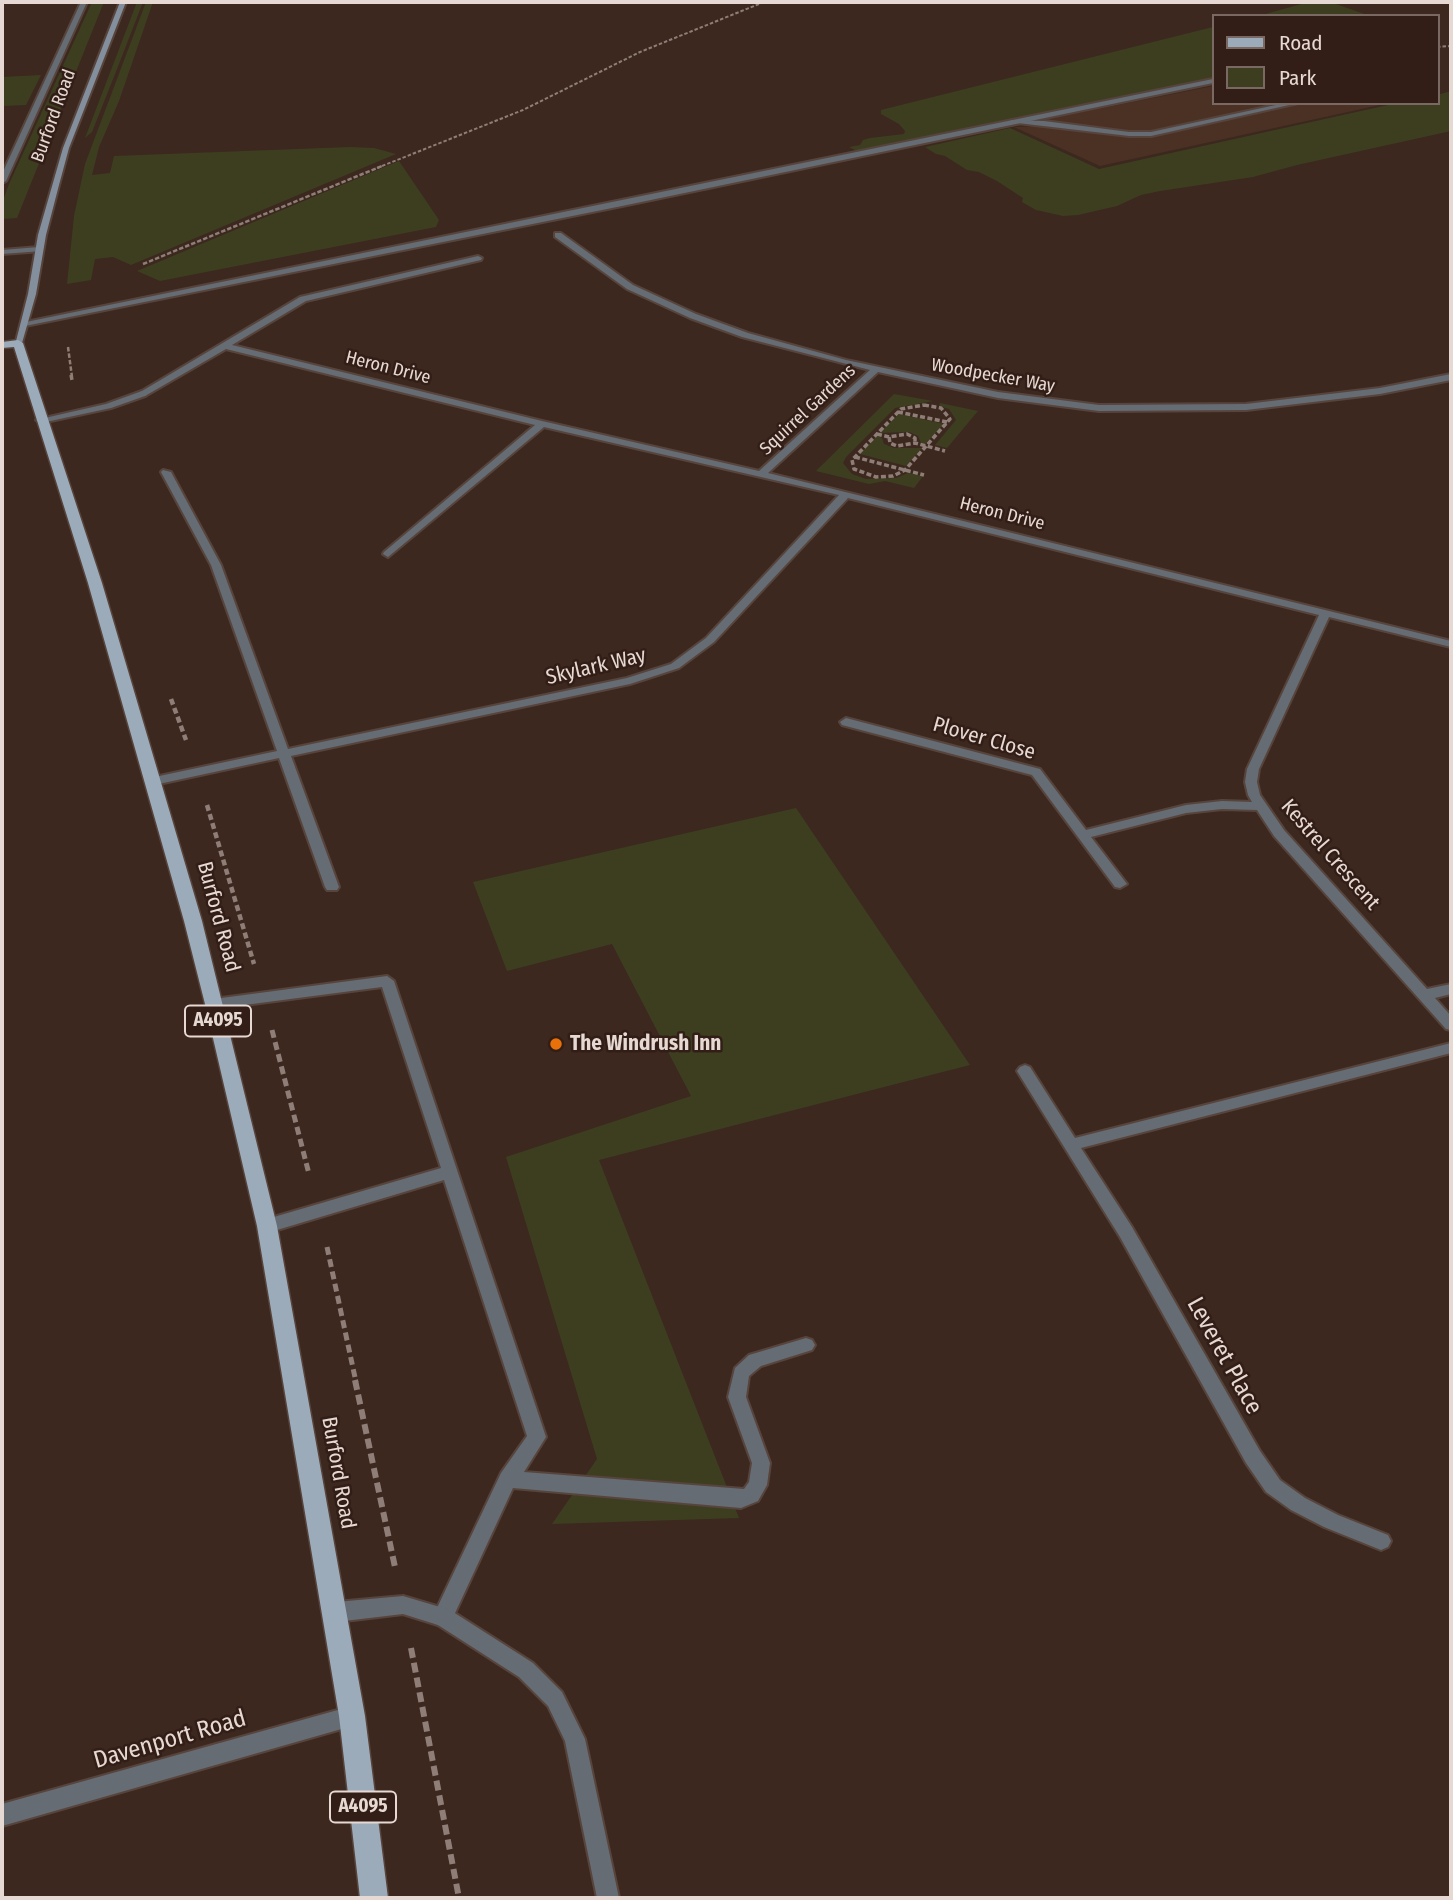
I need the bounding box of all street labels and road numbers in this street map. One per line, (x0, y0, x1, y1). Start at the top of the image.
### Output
street label: Burford Road (27, 67, 81, 165)
street label: Heron Drive (343, 347, 433, 389)
street label: Woodpecker Way (929, 354, 1057, 398)
street label: Squirrel Gardens (756, 360, 860, 460)
street label: Heron Drive (957, 493, 1047, 535)
street label: Skylark Way (544, 643, 648, 691)
street label: Plover Close (930, 712, 1038, 766)
street label: Kestrel Crescent (1275, 795, 1385, 915)
street label: Burford Road (191, 859, 245, 975)
road number: A4095 (185, 1006, 251, 1036)
street label: Leveret Place (1180, 1292, 1268, 1420)
street label: Burford Road (316, 1415, 360, 1531)
street label: Davenport Road (90, 1704, 250, 1776)
road number: A4095 (330, 1792, 396, 1823)

